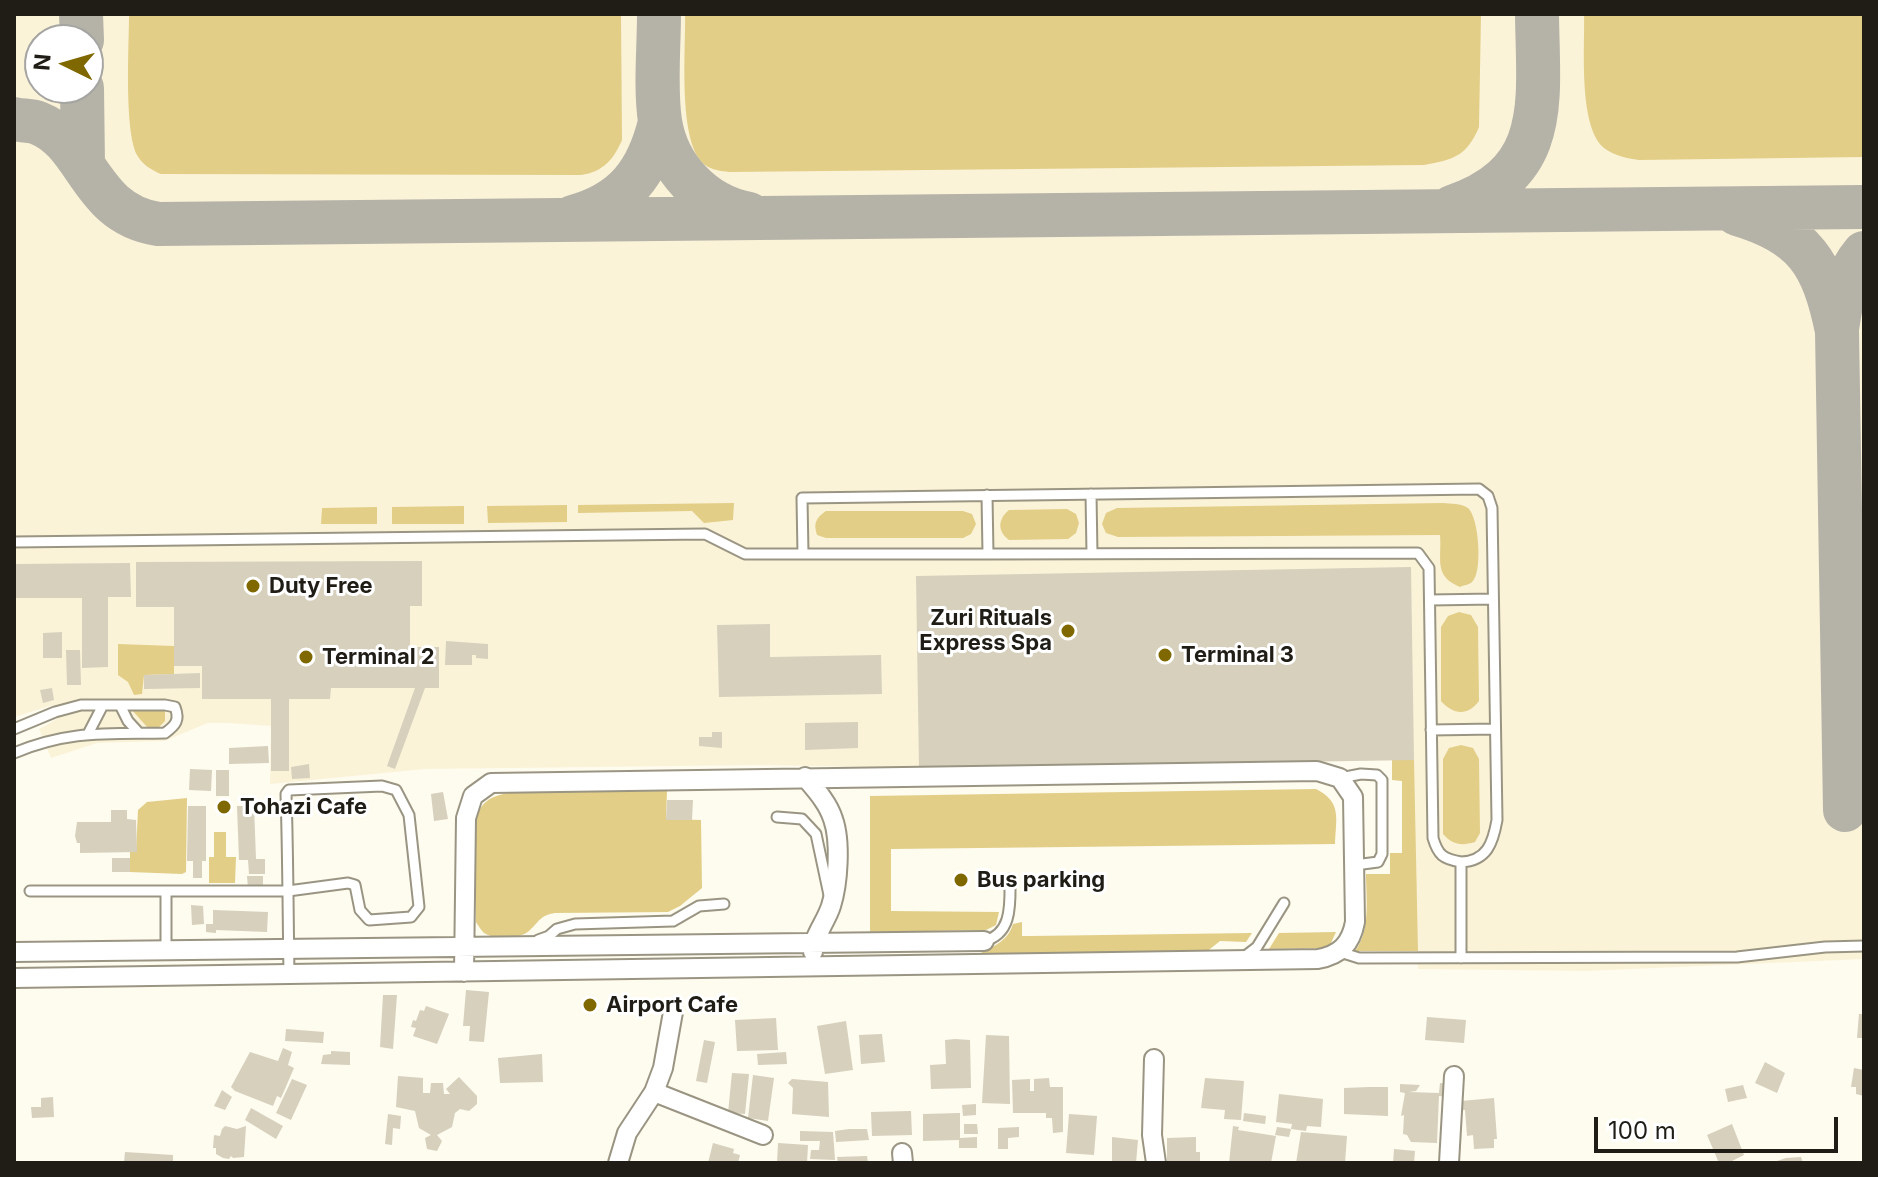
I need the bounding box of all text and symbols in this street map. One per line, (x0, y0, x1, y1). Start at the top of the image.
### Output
north arrow (24, 24, 104, 104)
text: N (28, 53, 56, 72)
place label: Duty Free (269, 573, 373, 599)
marker: Duty Free (244, 577, 262, 595)
place label: Zuri Rituals Express Spa (919, 605, 1052, 656)
marker: Zuri Rituals Express Spa (1059, 622, 1077, 640)
place label: Terminal 3 (1181, 642, 1294, 668)
place label: Terminal 2 (322, 644, 435, 670)
marker: Terminal 3 (1156, 646, 1174, 664)
marker: Terminal 2 (297, 648, 315, 666)
place label: Tohazi Cafe (240, 794, 367, 820)
marker: Tohazi Cafe (215, 798, 233, 816)
place label: Bus parking (977, 867, 1105, 893)
marker: Bus parking (952, 871, 970, 889)
place label: Airport Cafe (606, 992, 738, 1018)
marker: Airport Cafe (581, 996, 599, 1014)
scale bar (1598, 1101, 1842, 1151)
text: 100 m (1608, 1116, 1676, 1145)

